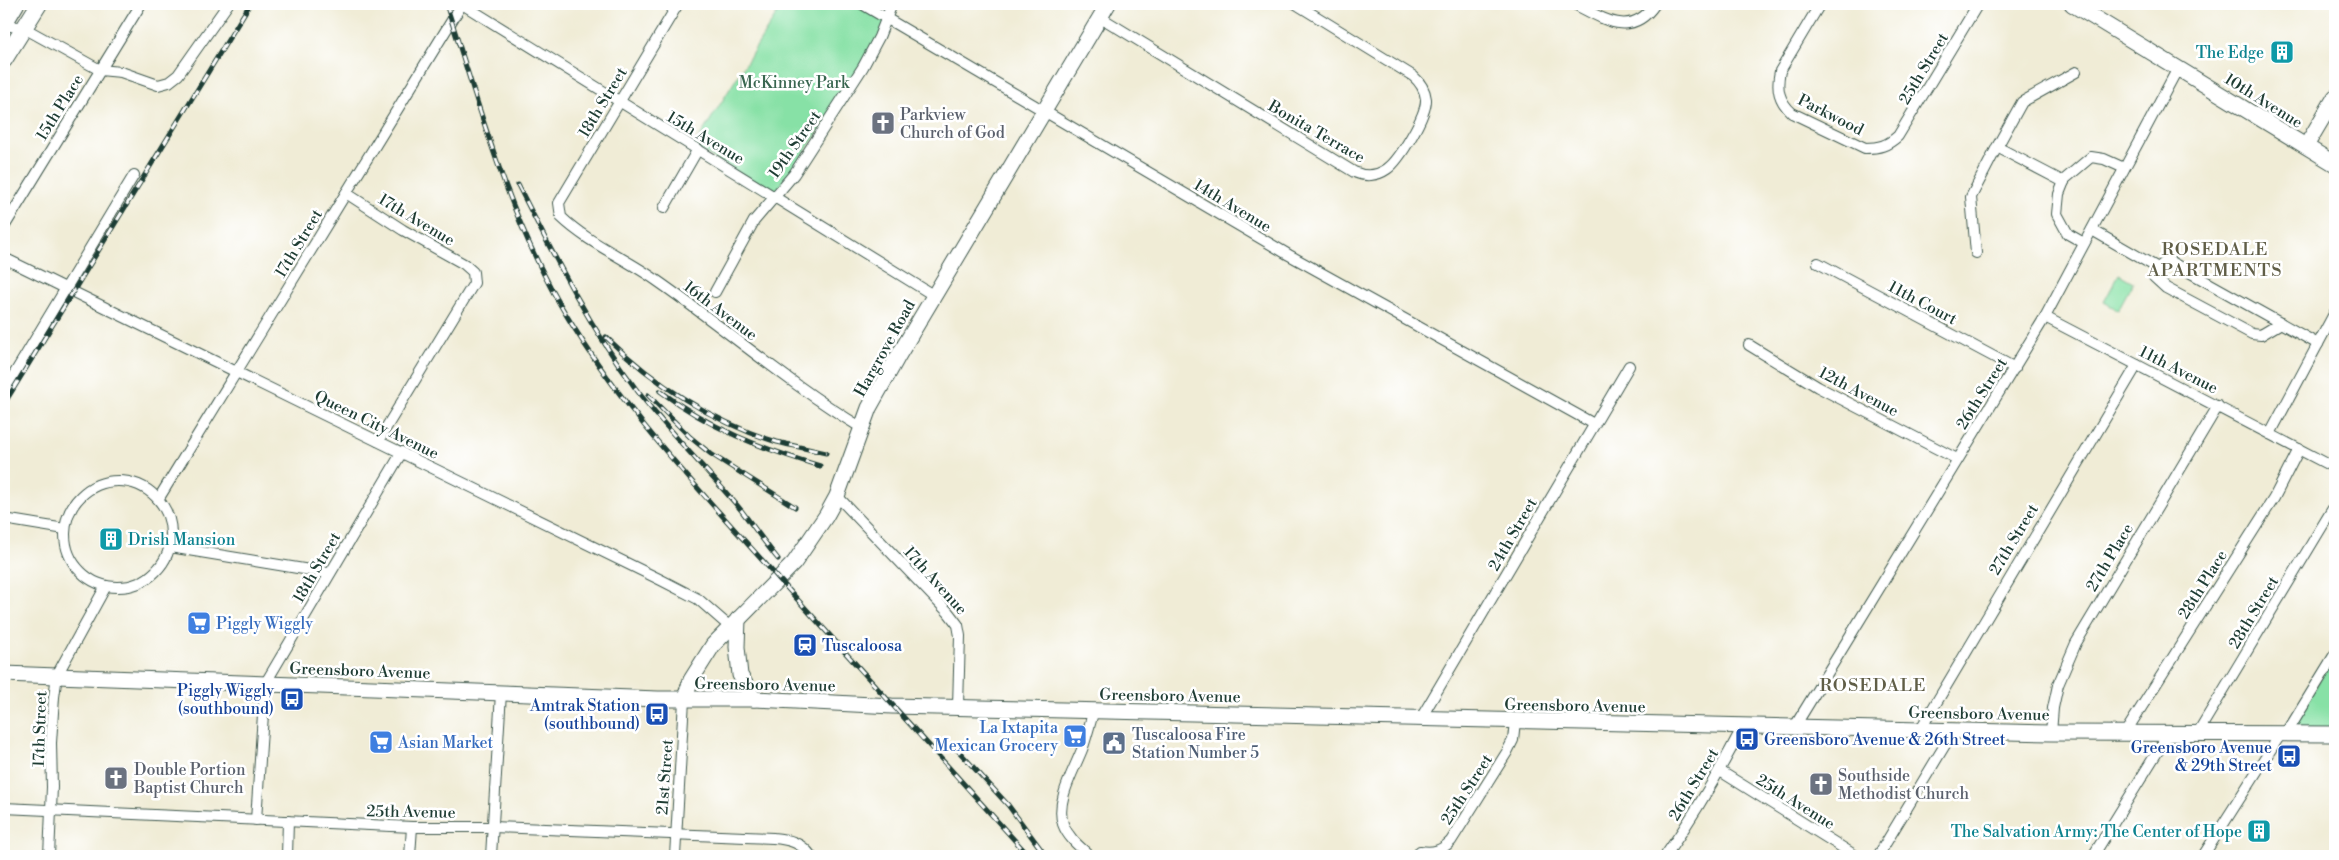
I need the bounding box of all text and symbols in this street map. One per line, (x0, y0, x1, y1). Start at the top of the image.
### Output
street label: 25th Street (1895, 29, 1953, 108)
building icon: The Edge (2269, 39, 2295, 65)
place label: The Edge (2196, 43, 2264, 63)
street label: 18th Street (574, 63, 632, 141)
street label: 10th Avenue (2221, 69, 2306, 133)
street label: 15th Place (32, 71, 88, 144)
park label: McKinney Park (739, 73, 851, 93)
street label: Parkwood (1794, 90, 1867, 140)
street label: Bonita Terrace (1264, 96, 1368, 168)
place label: Parkview Church of God (900, 105, 1005, 143)
street label: 15th Avenue (663, 107, 748, 169)
street label: 19th Street (764, 107, 826, 182)
church icon: Parkview Church of God (870, 110, 896, 136)
street label: 14th Avenue (1190, 175, 1275, 237)
street label: 17th Avenue (375, 189, 458, 250)
street label: 17th Street (271, 205, 327, 281)
district label: ROSEDALE APARTMENTS (2146, 238, 2283, 282)
street label: 16th Avenue (679, 276, 761, 345)
street label: 11th Court (1885, 276, 1961, 330)
street label: Hargrove Road (850, 296, 920, 401)
street label: 11th Avenue (2136, 342, 2221, 398)
street label: 26th Street (1952, 354, 2012, 433)
street label: 12th Avenue (1815, 362, 1902, 421)
street label: Queen City Avenue (311, 386, 442, 464)
street label: 24th Street (1484, 494, 1542, 575)
street label: 27th Street (1985, 500, 2043, 579)
street label: 27th Place (2082, 520, 2138, 595)
building icon: Drish Mansion (98, 526, 124, 552)
street label: 18th Street (289, 528, 345, 607)
place label: Drish Mansion (128, 530, 236, 550)
street label: 17th Avenue (899, 542, 971, 619)
street label: 28th Place (2174, 546, 2232, 623)
street label: 28th Street (2224, 572, 2283, 652)
supermarket icon: Piggly Wiggly (186, 610, 212, 636)
place label: Piggly Wiggly (216, 614, 313, 634)
station icon: Tuscaloosa (792, 632, 818, 658)
place label: Tuscaloosa (822, 636, 903, 656)
street label: Greensboro Avenue (289, 659, 431, 683)
street label: Greensboro Avenue (694, 674, 836, 696)
district label: ROSEDALE (1820, 674, 1926, 697)
place label: Piggly Wiggly (southbound) (177, 681, 274, 719)
street label: Greensboro Avenue (1099, 685, 1241, 707)
bus stop icon: Piggly Wiggly (southbound) (279, 686, 305, 712)
street label: 17th Street (29, 690, 51, 768)
street label: Greensboro Avenue (1504, 695, 1646, 717)
place label: Amtrak Station (southbound) (529, 696, 640, 734)
bus stop icon: Amtrak Station (southbound) (644, 701, 670, 727)
street label: Greensboro Avenue (1908, 703, 2050, 725)
place label: La Ixtapita Mexican Grocery (935, 718, 1059, 756)
supermarket icon: La Ixtapita Mexican Grocery (1062, 723, 1088, 749)
place label: Tuscaloosa Fire Station Number 5 (1132, 725, 1259, 763)
bus stop icon: Greensboro Avenue & 26th Street (1734, 726, 1760, 752)
supermarket icon: Asian Market (368, 729, 394, 755)
public building icon: Tuscaloosa Fire Station Number 5 (1101, 730, 1127, 756)
place label: Greensboro Avenue & 26th Street (1764, 730, 2006, 750)
place label: Asian Market (397, 733, 493, 753)
street label: 21st Street (652, 738, 678, 816)
place label: Greensboro Avenue & 29th Street (2131, 738, 2272, 776)
bus stop icon: Greensboro Avenue & 29th Street (2276, 743, 2302, 769)
street label: 26th Street (1664, 744, 1723, 824)
street label: 25th Street (1437, 750, 1497, 829)
place label: Double Portion Baptist Church (133, 760, 246, 798)
church icon: Double Portion Baptist Church (103, 765, 129, 791)
place label: Southside Methodist Church (1838, 766, 1969, 804)
street label: 25th Avenue (1752, 770, 1839, 834)
church icon: Southside Methodist Church (1808, 771, 1834, 797)
street label: 25th Avenue (366, 801, 456, 823)
building icon: The Salvation Army: The Center of Hope (2246, 818, 2272, 844)
place label: The Salvation Army: The Center of Hope (1951, 822, 2242, 842)

